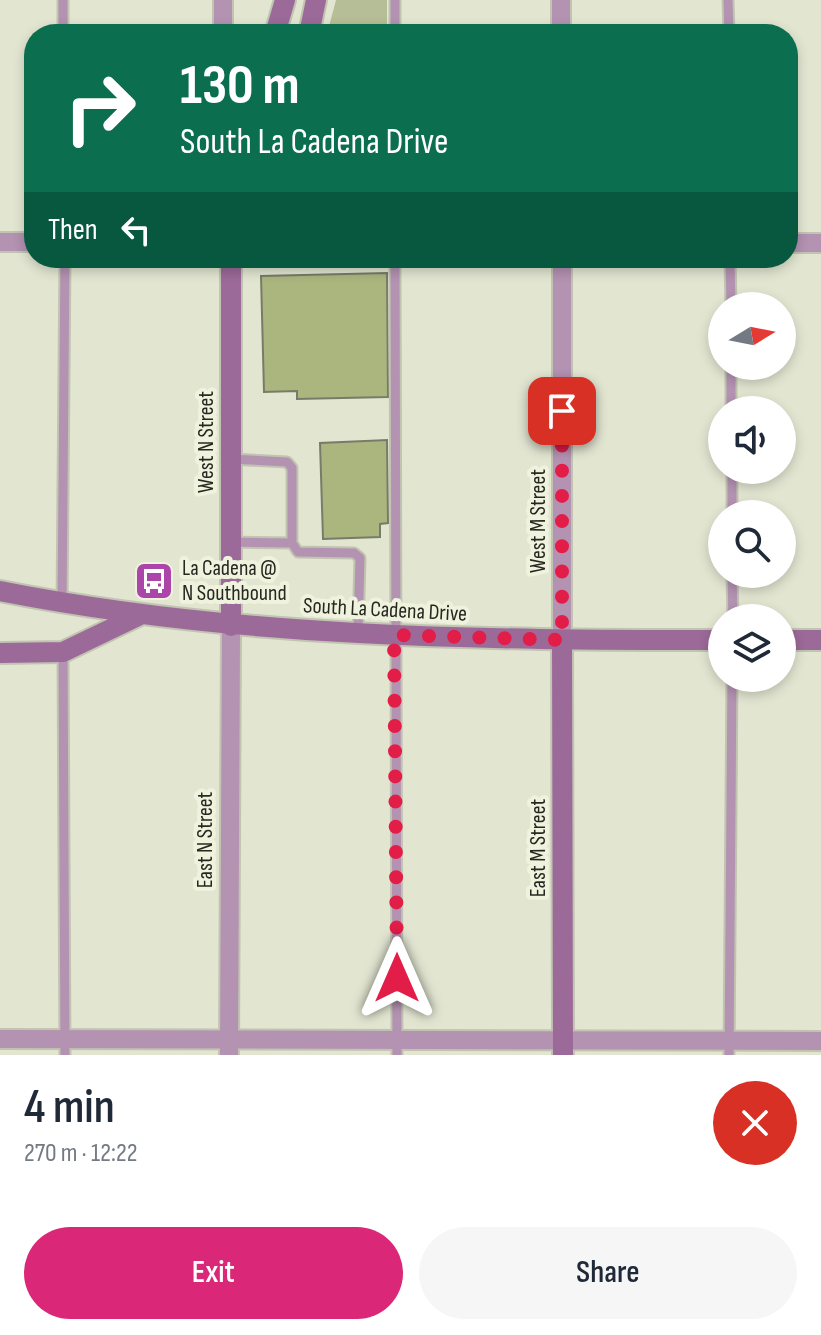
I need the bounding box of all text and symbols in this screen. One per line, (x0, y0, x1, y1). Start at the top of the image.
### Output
text: 130 m (180, 53, 300, 120)
icon: right (48, 56, 152, 160)
text: South La Cadena Drive (180, 121, 448, 164)
icon: left (114, 208, 158, 252)
text: Then (48, 212, 98, 248)
north arrow (708, 292, 796, 380)
map controls (708, 292, 796, 692)
pin (528, 377, 596, 445)
icon: arrive (540, 389, 584, 433)
street label: West N Street (193, 391, 220, 493)
button: sound (708, 396, 796, 484)
street label: West M Street (525, 469, 552, 573)
button: search (708, 500, 796, 588)
place label: La Cadena @ N Southbound (182, 555, 287, 607)
bus stop icon: La Cadena @ N Southbound (133, 560, 175, 602)
street label: South La Cadena Drive (302, 592, 468, 628)
button: layers (708, 604, 796, 692)
street label: East N Street (192, 791, 219, 888)
street label: East M Street (525, 799, 552, 897)
position arrow (355, 936, 439, 1020)
text: 4 min (24, 1079, 115, 1136)
button: close (713, 1081, 797, 1165)
text: 270 m · 12:22 (24, 1138, 137, 1169)
button: Exit (24, 1227, 403, 1319)
button: Share (419, 1227, 797, 1319)

